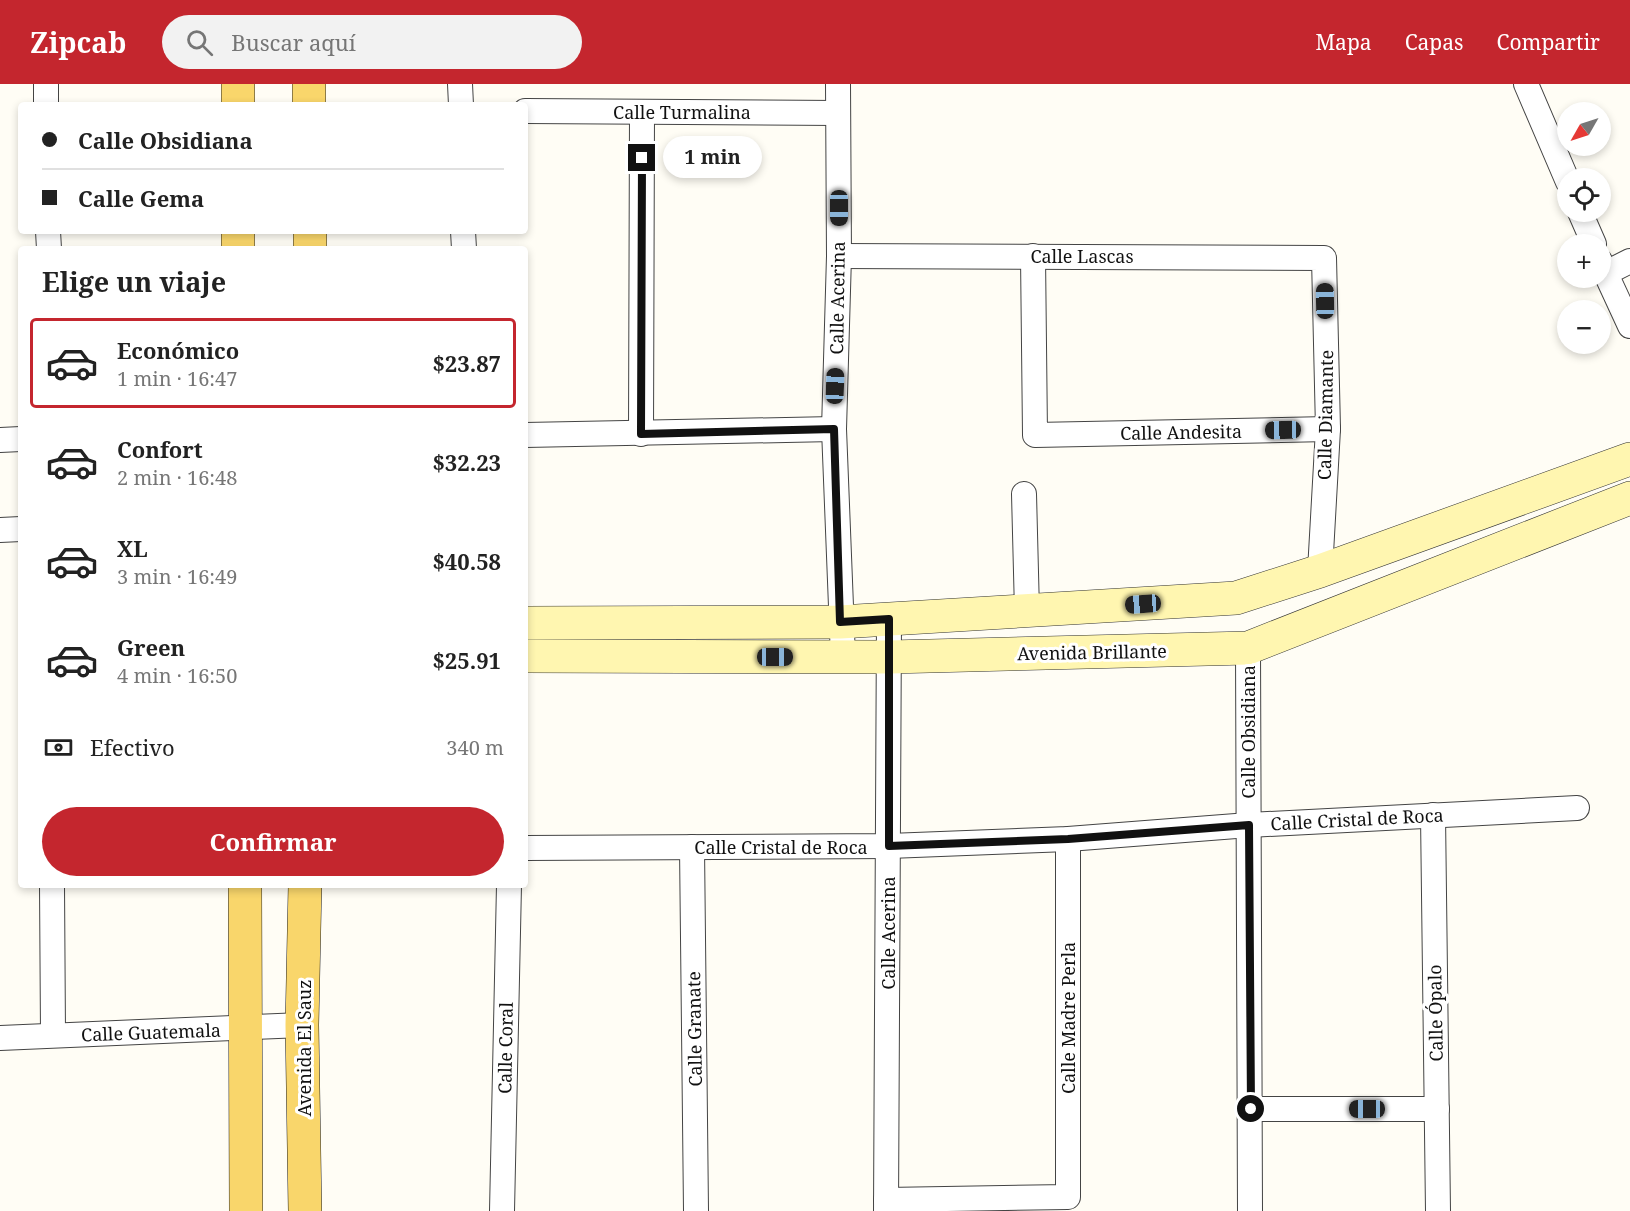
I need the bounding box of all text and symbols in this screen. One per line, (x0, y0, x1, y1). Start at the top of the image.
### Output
search box (162, 15, 582, 69)
text: Zipcab (30, 23, 126, 61)
icon: search (183, 26, 216, 59)
text: Buscar aquí (231, 27, 356, 57)
text: Mapa (1315, 28, 1372, 56)
text: Capas (1405, 28, 1464, 56)
text: Compartir (1497, 28, 1600, 56)
street label: Calle Turmalina (613, 100, 751, 124)
north arrow (1557, 102, 1611, 156)
map controls (1557, 102, 1611, 354)
text: Calle Obsidiana (78, 125, 253, 155)
callout: 1 min (663, 137, 762, 179)
text: 1 min (684, 143, 741, 170)
route end (628, 144, 655, 171)
button: locate (1557, 168, 1611, 222)
text: Calle Gema (78, 183, 204, 213)
car (830, 190, 848, 226)
button: + (1557, 234, 1611, 288)
street label: Calle Acerina (824, 241, 850, 355)
street label: Calle Lascas (1030, 244, 1134, 268)
text: Elige un viaje (42, 263, 226, 300)
car (1316, 283, 1334, 319)
button: − (1557, 300, 1611, 354)
text: Económico (117, 335, 239, 365)
icon: car (45, 336, 99, 390)
text: $23.87 (432, 348, 501, 378)
street label: Calle Diamante (1312, 350, 1338, 480)
text: 1 min · 16:47 (117, 365, 237, 392)
car (825, 368, 845, 404)
street label: Calle Andesita (1120, 419, 1242, 445)
car (1265, 421, 1301, 439)
text: Confort (117, 434, 203, 464)
icon: car (45, 435, 99, 489)
text: $32.23 (432, 447, 501, 477)
text: 2 min · 16:48 (117, 464, 237, 491)
text: XL (117, 533, 148, 563)
icon: car (45, 534, 99, 588)
text: $40.58 (432, 546, 501, 576)
text: 3 min · 16:49 (117, 563, 237, 590)
car (1124, 594, 1162, 614)
text: Green (117, 632, 185, 662)
icon: car (45, 633, 99, 687)
street label: Avenida Brillante (1017, 639, 1167, 665)
text: $25.91 (432, 645, 501, 675)
car (757, 648, 793, 666)
text: 4 min · 16:50 (117, 662, 237, 689)
street label: Calle Obsidiana (1236, 665, 1260, 799)
icon: cash (42, 731, 75, 764)
text: Efectivo (90, 732, 175, 762)
text: 340 m (446, 734, 504, 761)
street label: Calle Cristal de Roca (1270, 802, 1444, 836)
button: Confirmar (42, 807, 504, 876)
street label: Calle Cristal de Roca (694, 835, 868, 859)
street label: Calle Acerina (876, 876, 900, 990)
street label: Calle Madre Perla (1056, 942, 1080, 1094)
street label: Calle Ópalo (1422, 964, 1448, 1062)
street label: Calle Granate (681, 971, 707, 1087)
street label: Avenida El Sauz (292, 980, 316, 1116)
street label: Calle Coral (492, 1001, 518, 1094)
street label: Calle Guatemala (81, 1018, 221, 1046)
route start (1237, 1095, 1264, 1122)
car (1349, 1100, 1385, 1118)

